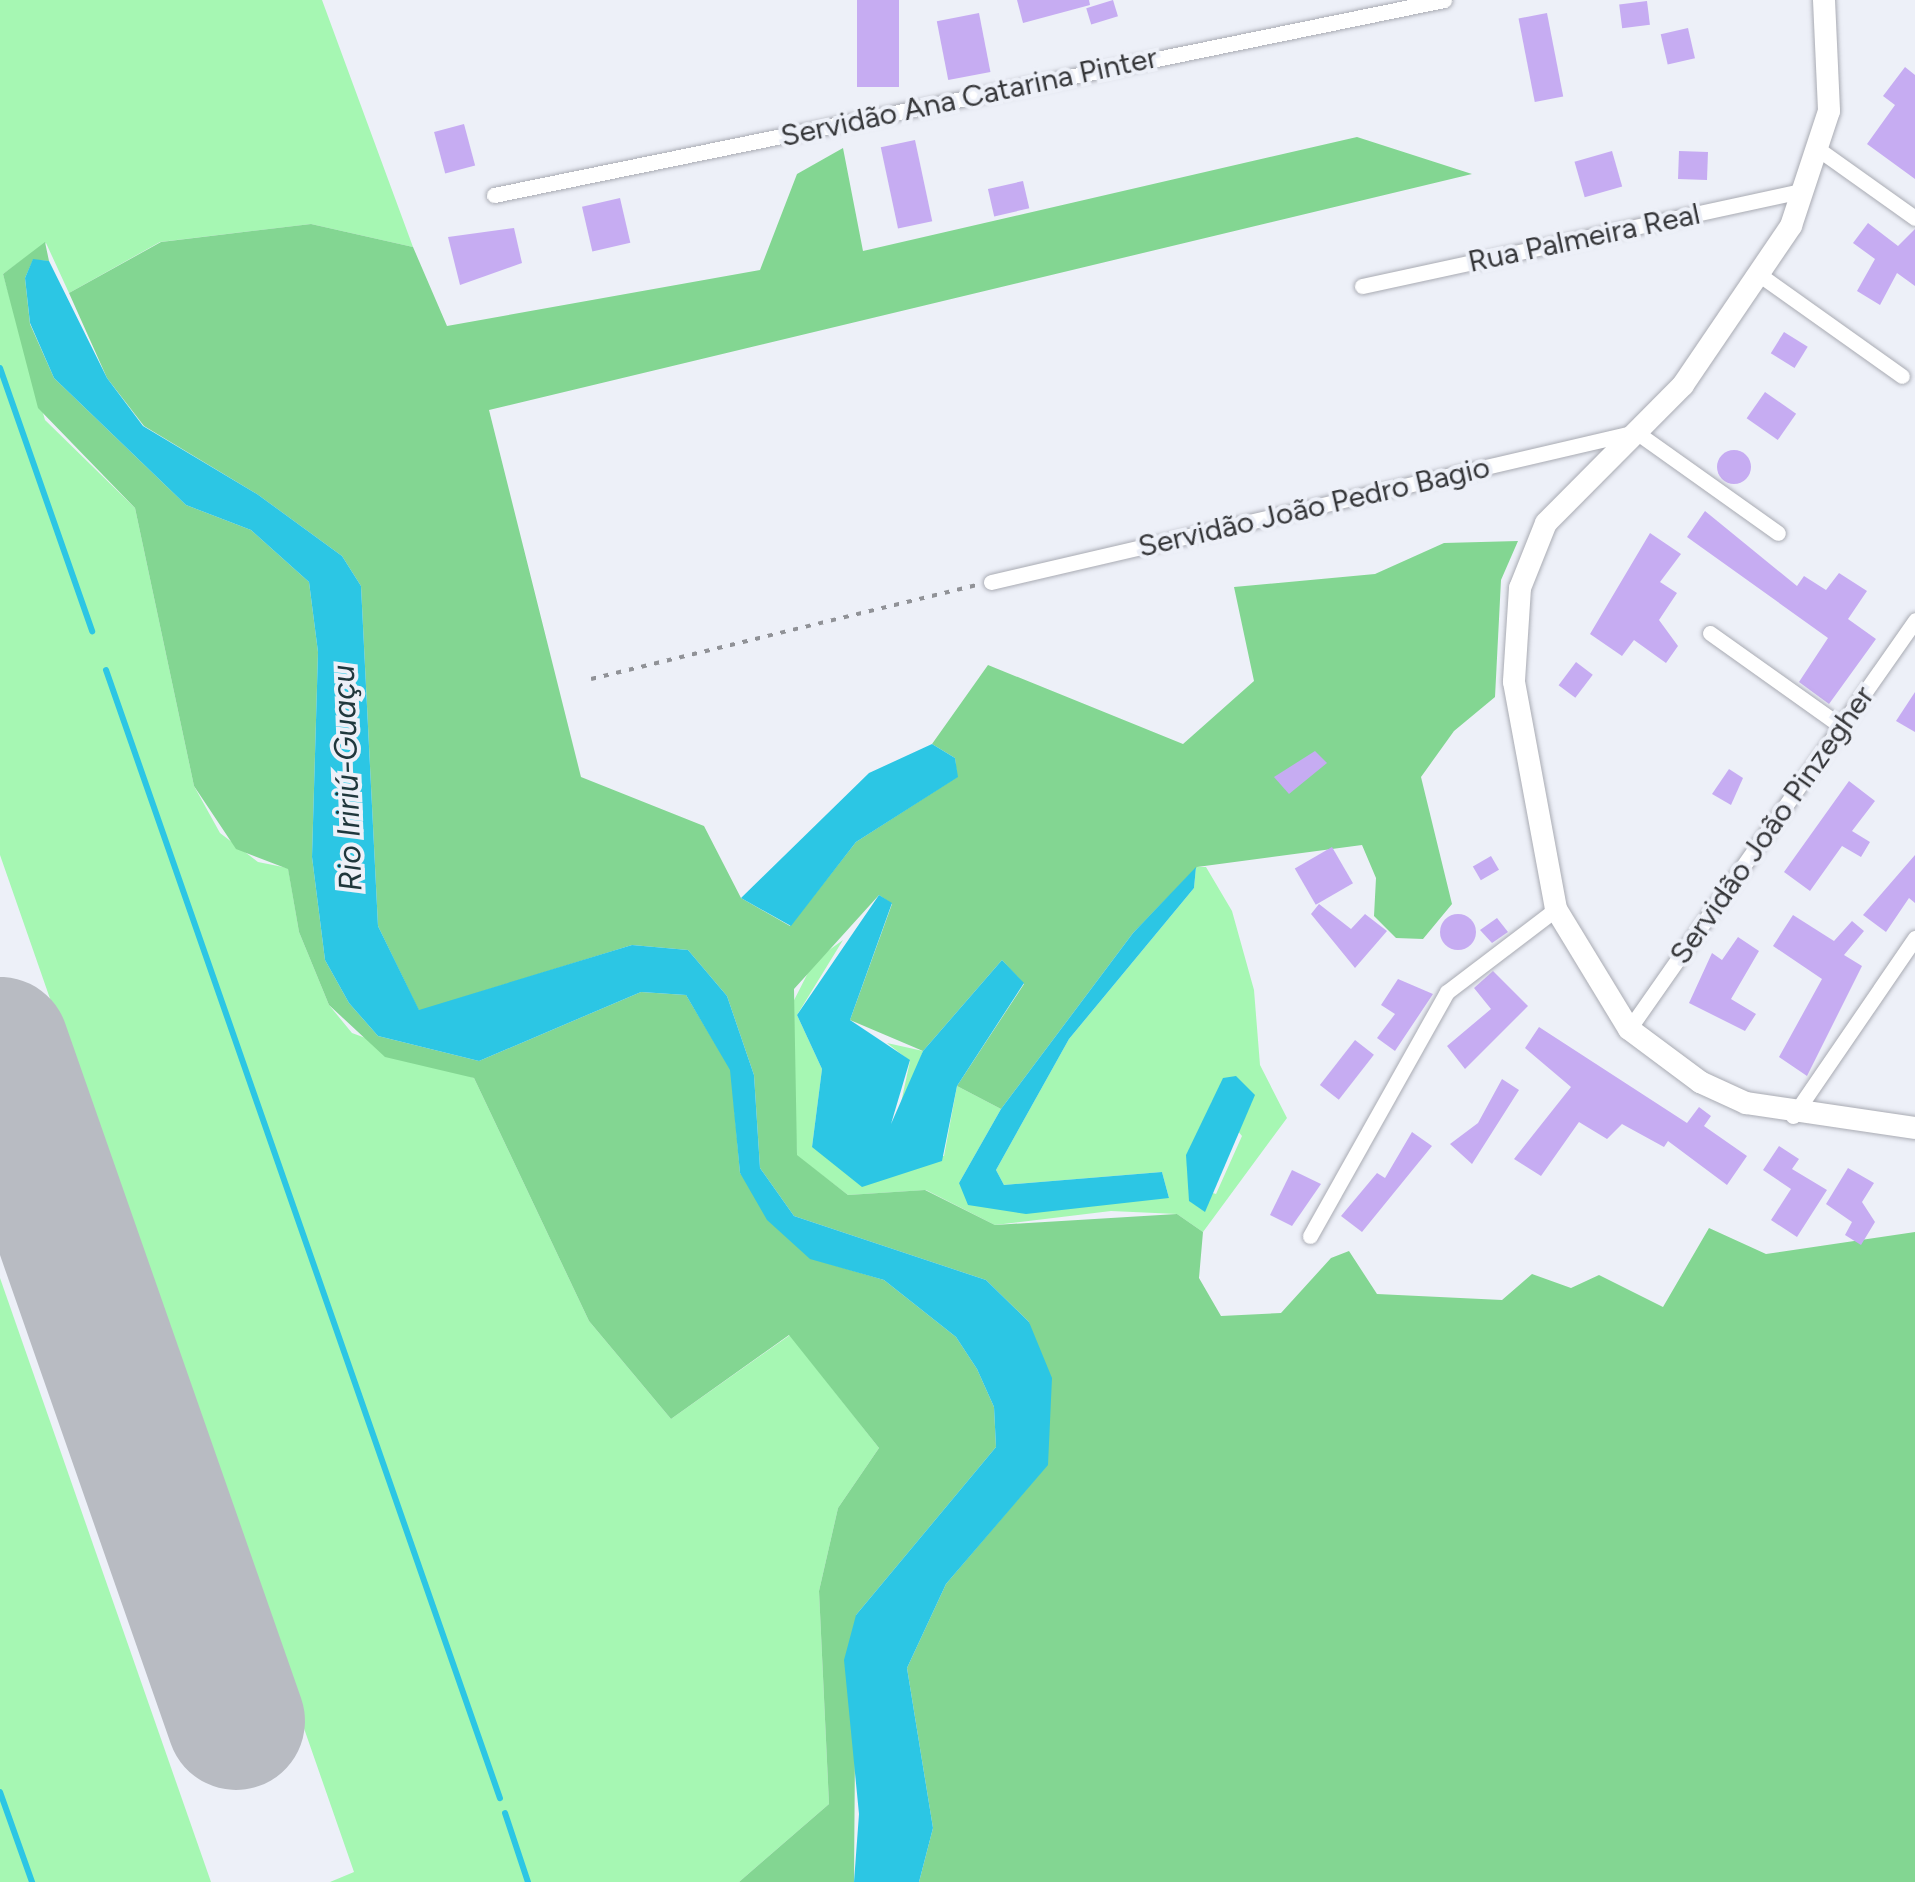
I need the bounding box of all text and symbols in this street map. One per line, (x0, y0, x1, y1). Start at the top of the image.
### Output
street label: Servidão Ana Catarina Pinter (778, 39, 1160, 155)
street label: Rua Palmeira Real (1465, 196, 1703, 280)
street label: Servidão João Pedro Bagio (1135, 449, 1493, 565)
water label: Rio Iririú-Guaçu (324, 664, 370, 892)
street label: Servidão João Pinzegher (1662, 679, 1882, 971)

